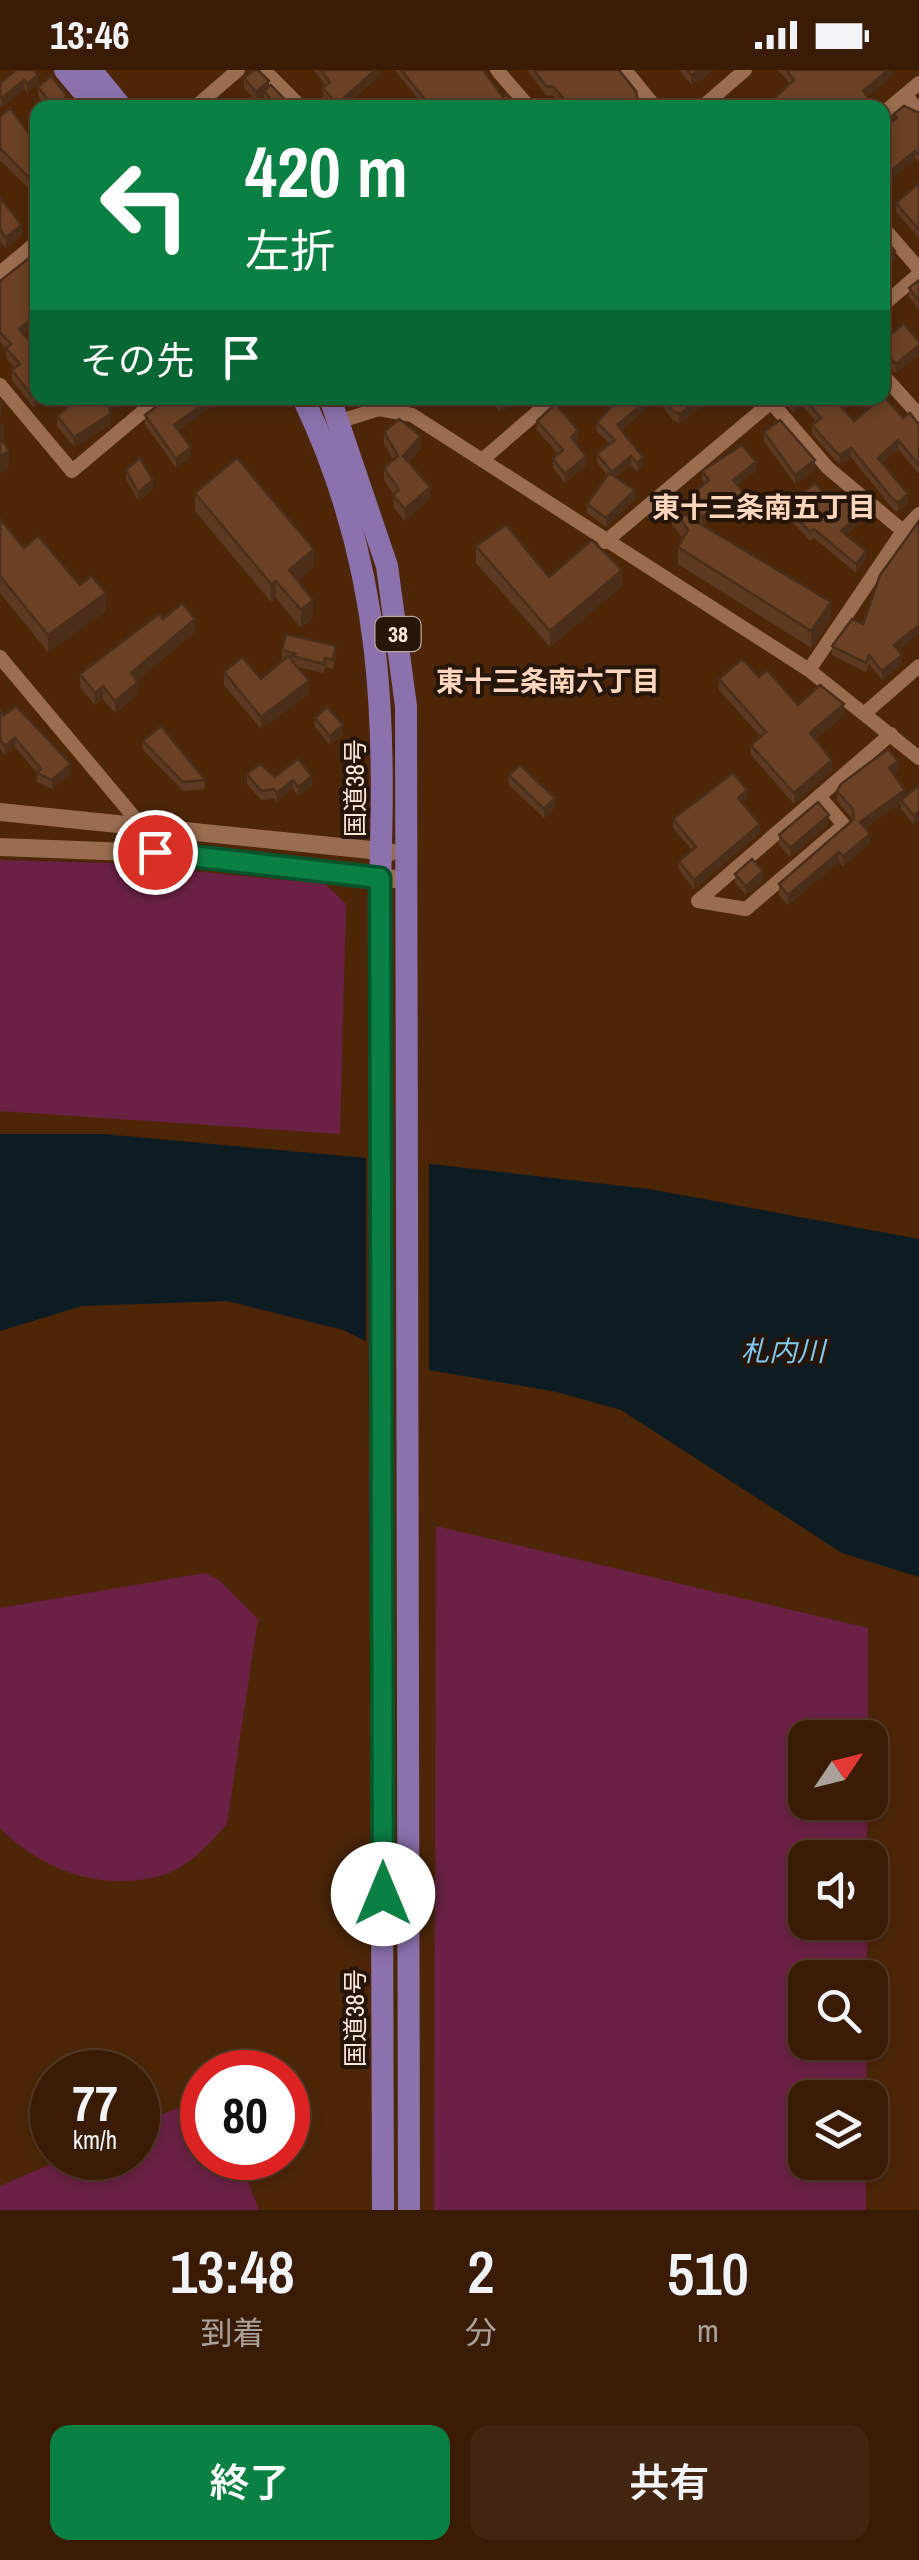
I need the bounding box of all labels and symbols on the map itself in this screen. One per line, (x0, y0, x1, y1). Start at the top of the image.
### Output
district label: 東十三条南五丁目 (652, 488, 876, 526)
road number: 38 (376, 617, 420, 651)
district label: 東十三条南六丁目 (436, 662, 660, 700)
street label: 国道38号 (338, 739, 372, 837)
pin (113, 810, 198, 895)
water label: 札内川 (741, 1332, 828, 1370)
north arrow (788, 1720, 888, 1820)
position arrow (331, 1842, 435, 1946)
street label: 国道38号 (338, 1969, 372, 2067)
speed limit sign: 80 (180, 2050, 310, 2180)

